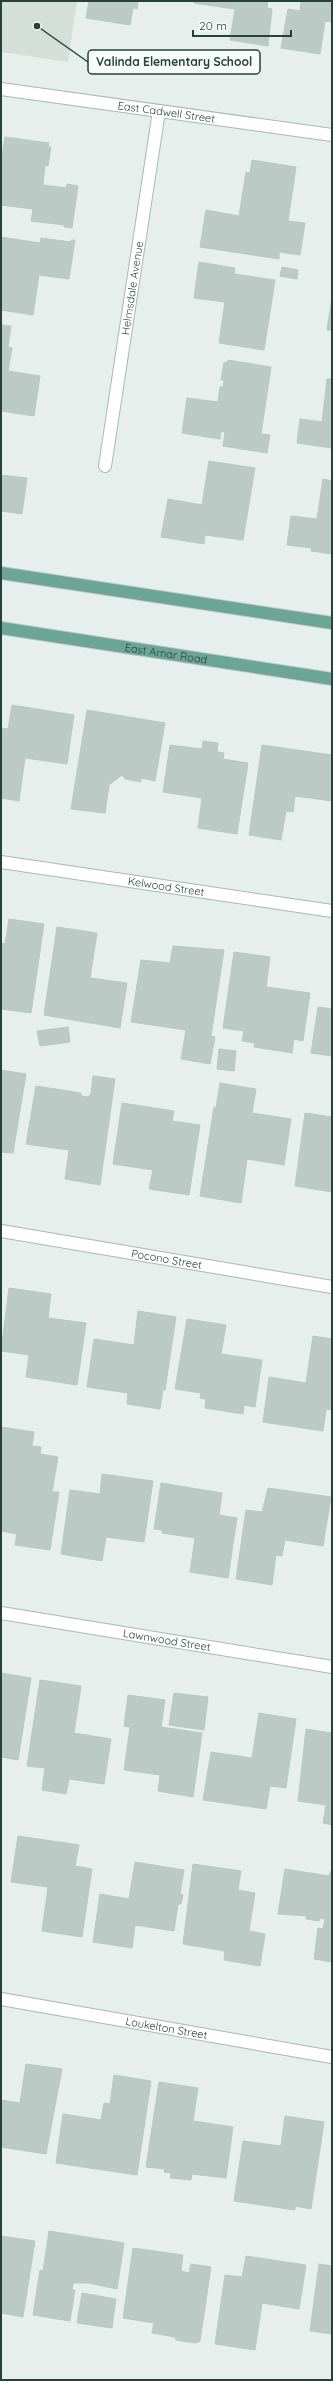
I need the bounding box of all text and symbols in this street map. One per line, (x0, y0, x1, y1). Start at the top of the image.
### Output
scale bar (193, 12, 291, 38)
text: 20 m (199, 18, 227, 33)
callout: Valinda Elementary School (88, 50, 260, 74)
text: Valinda Elementary School (96, 54, 252, 69)
street label: East Cadwell Street (117, 98, 216, 126)
street label: Helmsdale Avenue (118, 240, 146, 336)
street label: East Amar Road (124, 640, 208, 667)
street label: Kelwood Street (127, 874, 206, 899)
street label: Pocono Street (130, 1246, 203, 1272)
street label: Lawnwood Street (122, 1626, 212, 1654)
street label: Loukelton Street (124, 2014, 209, 2042)

